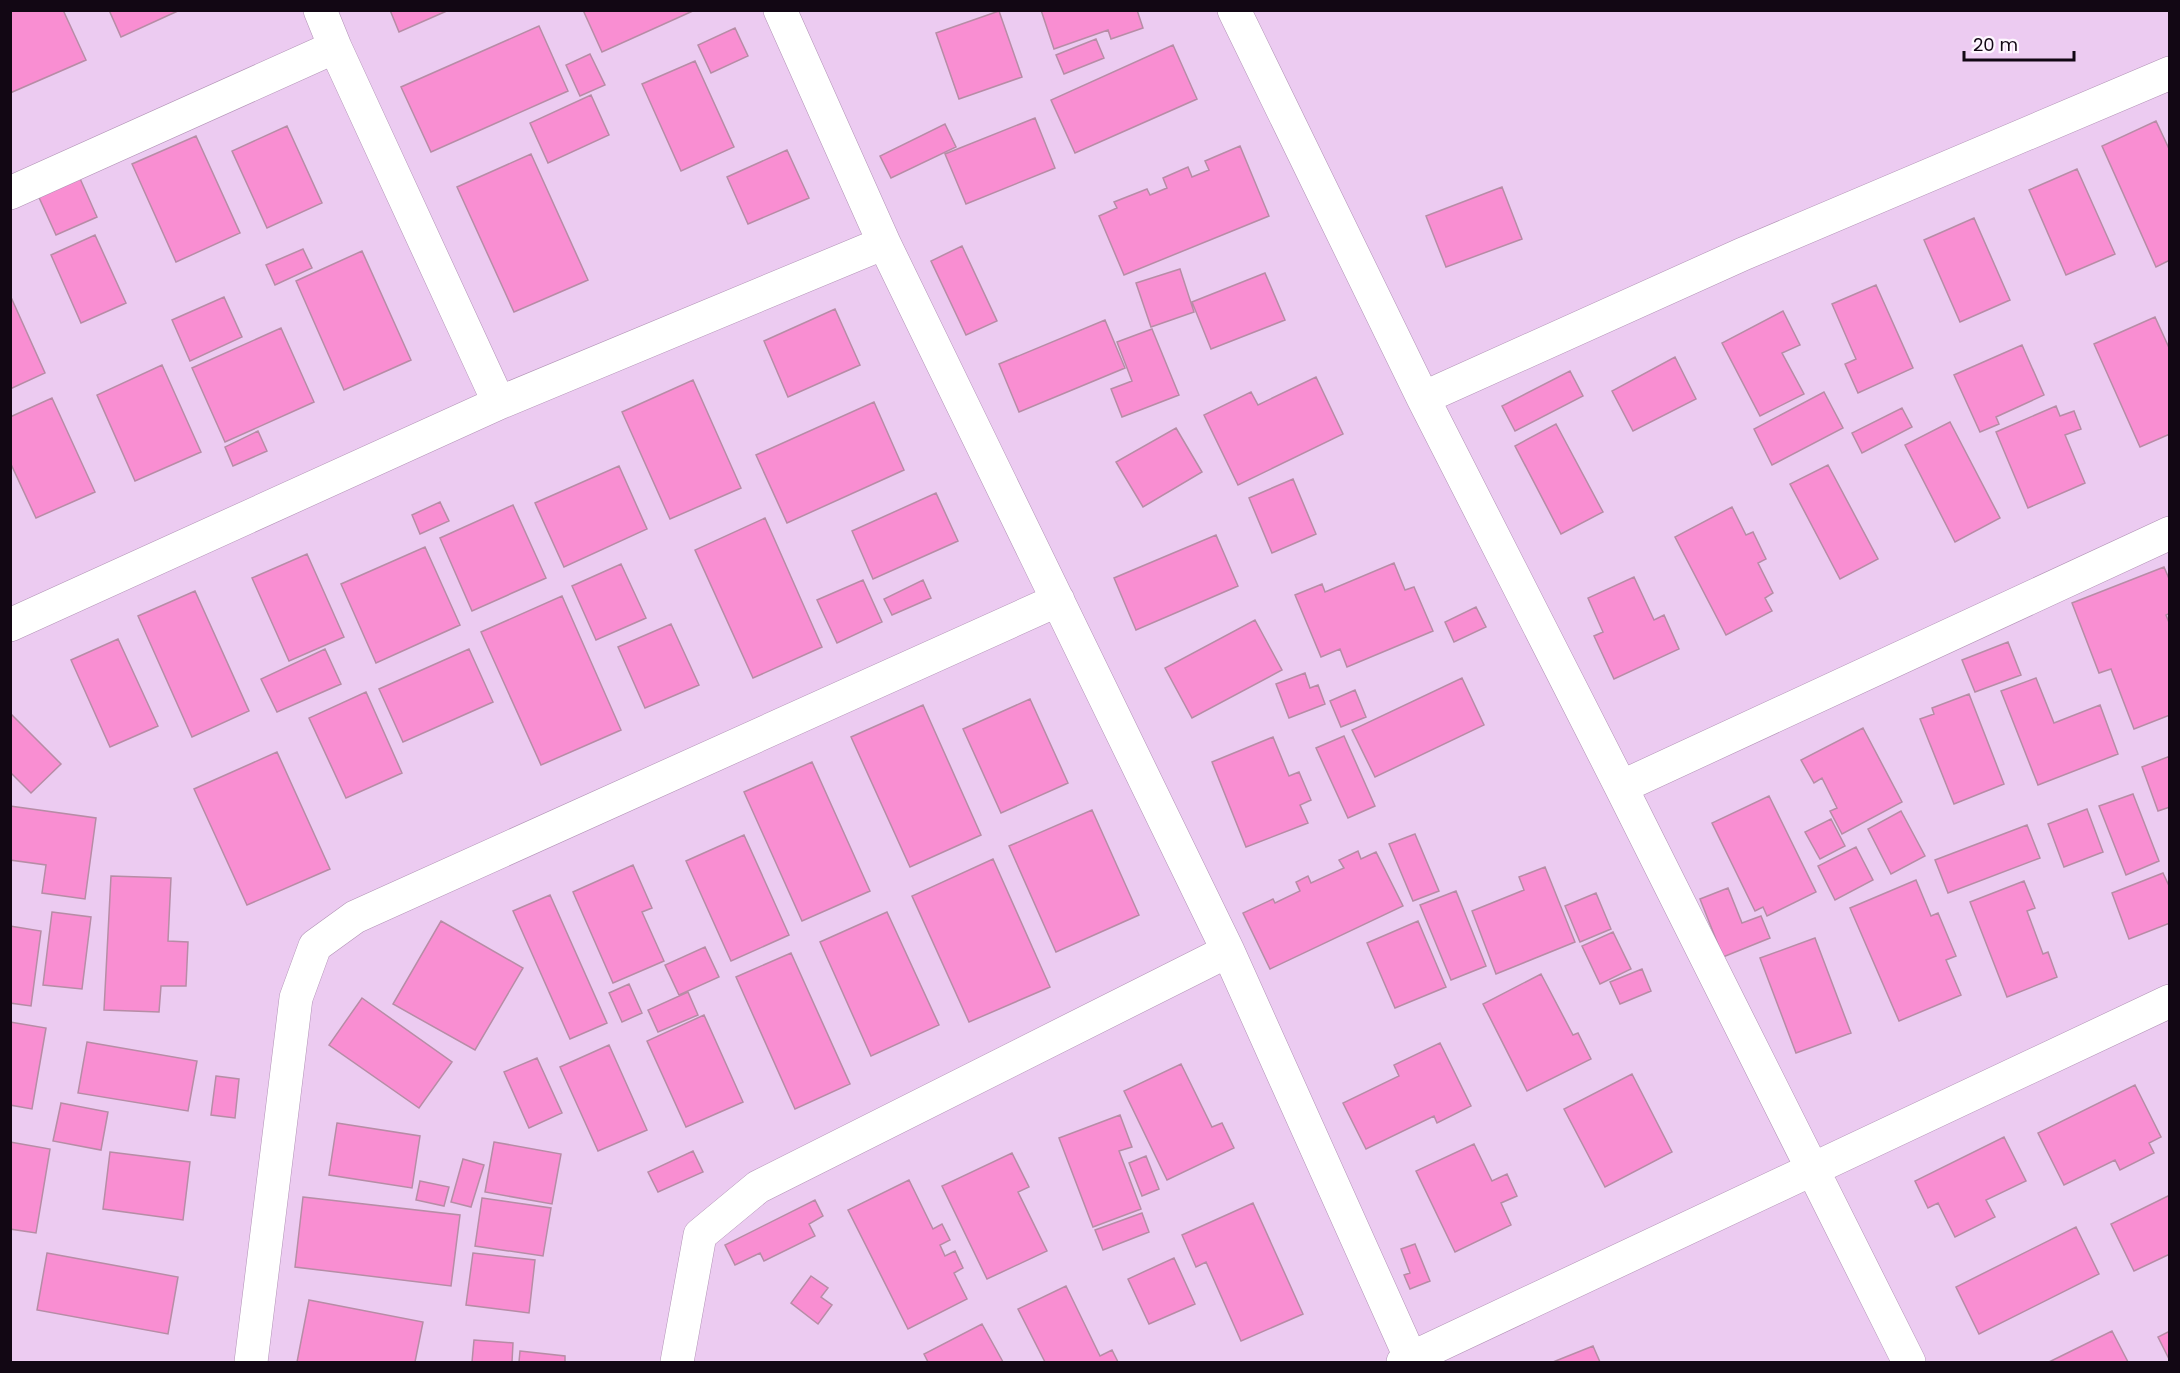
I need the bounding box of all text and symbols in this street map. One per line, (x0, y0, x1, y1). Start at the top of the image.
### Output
scale bar (1964, 24, 2074, 62)
text: 20 m (1973, 32, 2018, 57)

